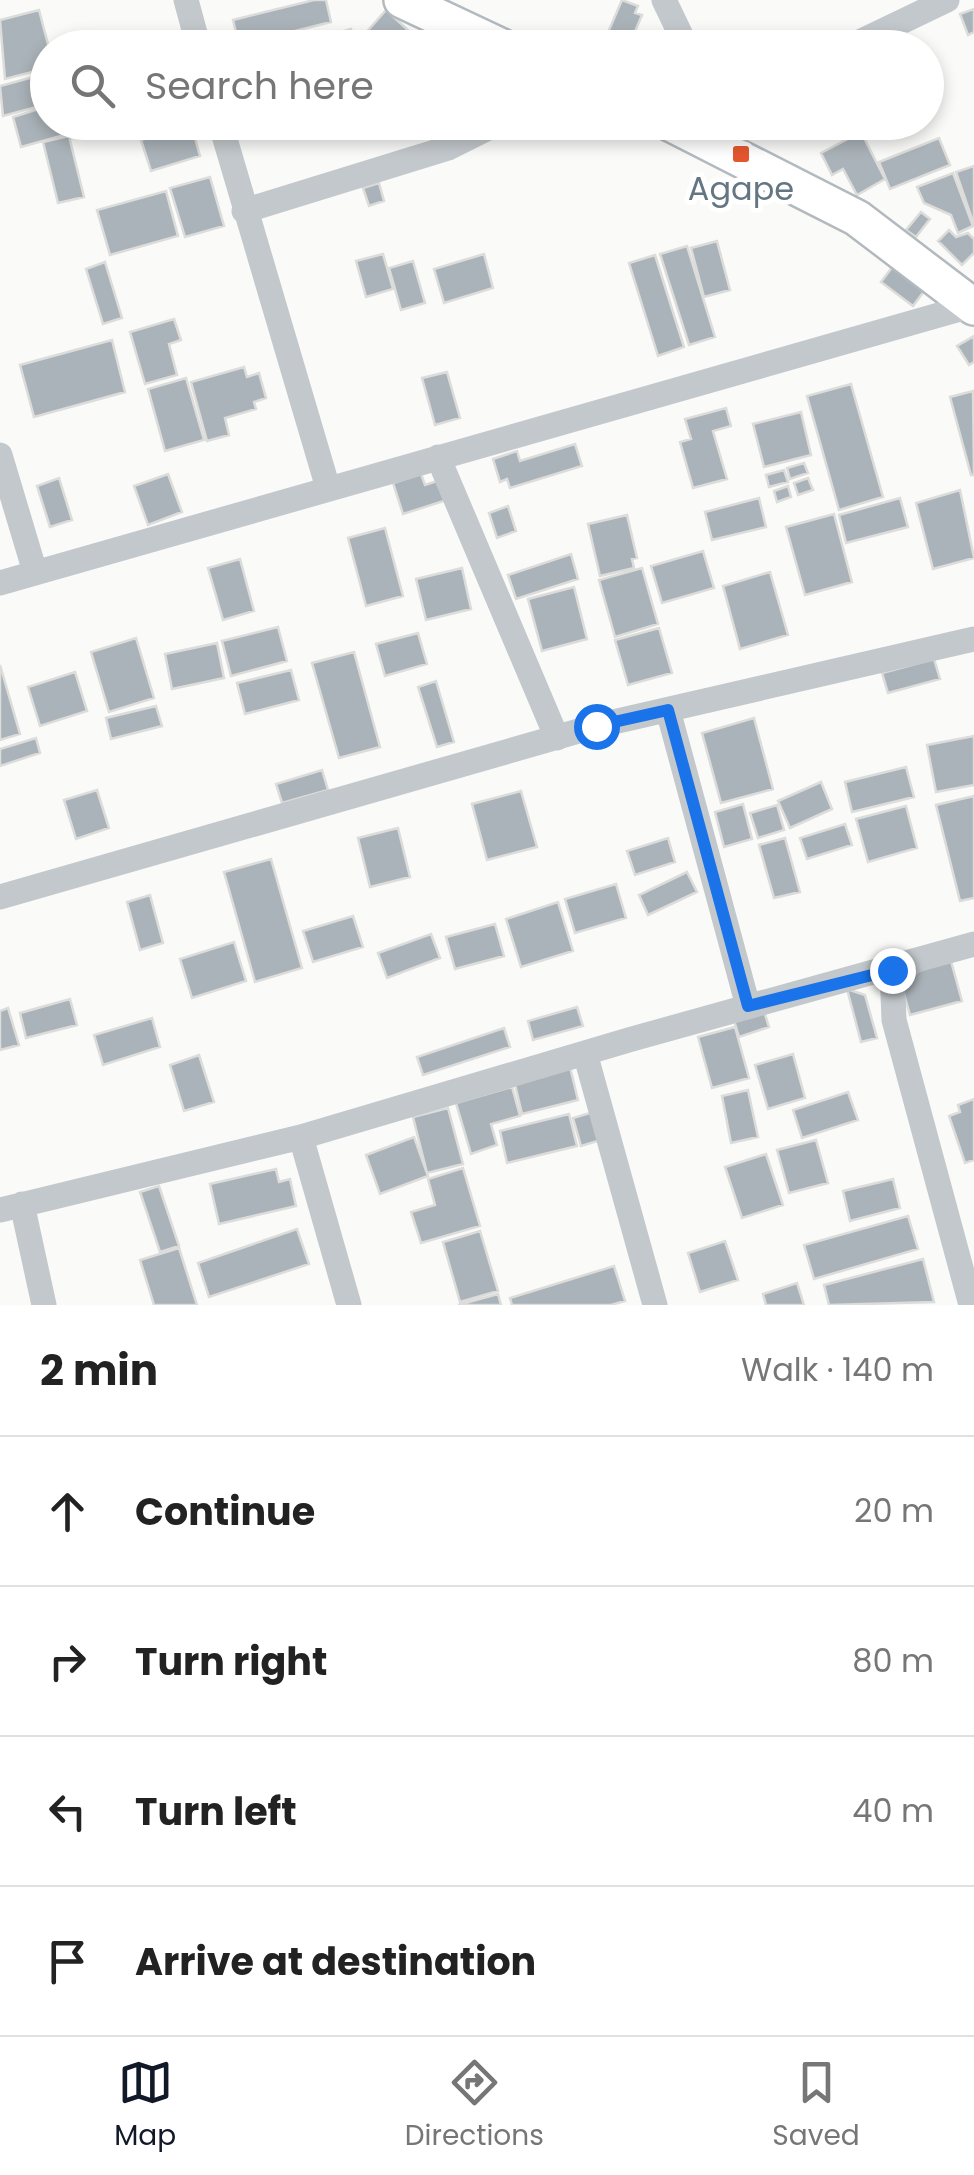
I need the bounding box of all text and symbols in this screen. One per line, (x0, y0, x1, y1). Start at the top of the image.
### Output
search box (30, 30, 944, 140)
icon: search (65, 58, 120, 113)
text: Search here (145, 59, 374, 112)
marker: Agape (730, 143, 752, 165)
place label: Agape (688, 166, 794, 211)
route start (574, 704, 620, 750)
route end (870, 948, 916, 994)
text: 2 min (40, 1341, 158, 1400)
text: Walk · 140 m (741, 1347, 934, 1392)
icon: ahead (40, 1484, 95, 1539)
text: Continue (135, 1485, 315, 1538)
text: 20 m (854, 1488, 934, 1533)
icon: right (40, 1634, 95, 1689)
text: Turn right (135, 1635, 327, 1688)
text: 80 m (852, 1638, 934, 1683)
icon: left (40, 1784, 95, 1839)
text: Turn left (135, 1785, 297, 1838)
text: 40 m (852, 1788, 934, 1833)
icon: arrive (40, 1934, 95, 1989)
text: Arrive at destination (135, 1935, 536, 1988)
tab: Map (114, 2055, 176, 2157)
tab: Directions (405, 2055, 544, 2157)
tab: Saved (772, 2055, 860, 2157)

